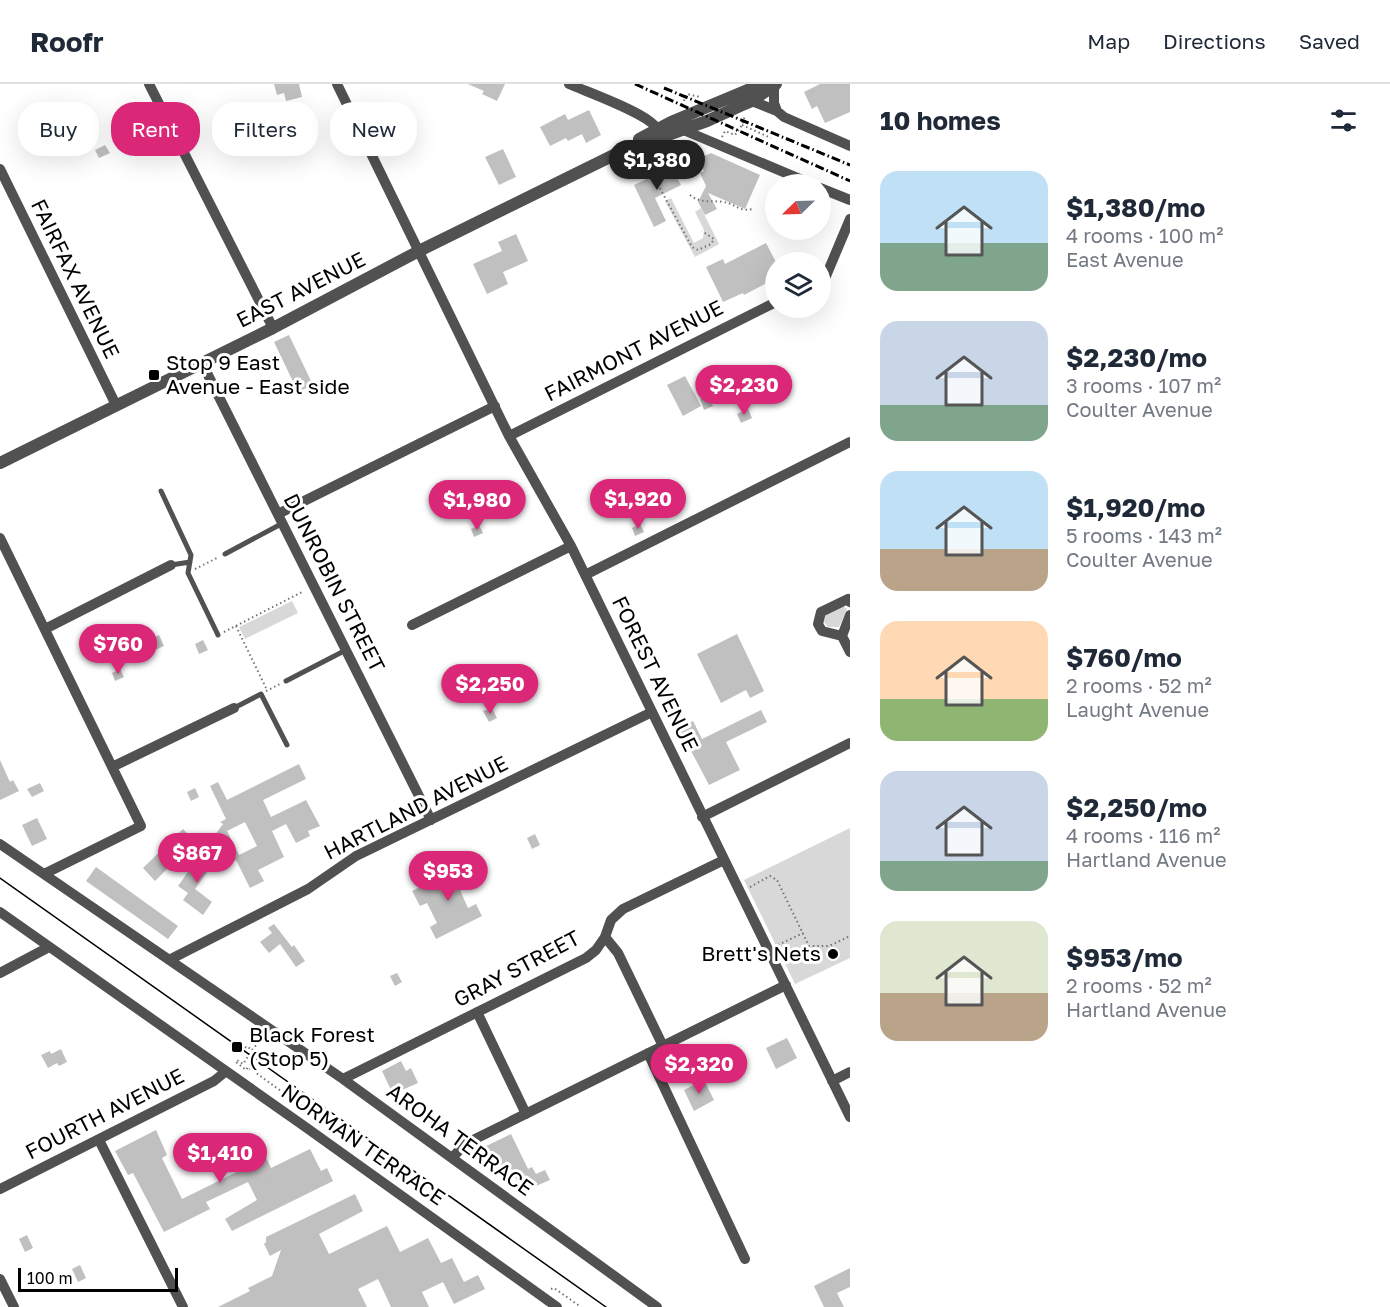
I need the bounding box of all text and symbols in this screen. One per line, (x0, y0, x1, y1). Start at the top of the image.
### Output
text: Roofr (30, 25, 104, 58)
text: Map (1087, 28, 1130, 54)
text: Directions (1163, 28, 1266, 54)
text: Saved (1299, 28, 1360, 54)
chip: Buy (18, 102, 99, 156)
chip: Rent (111, 102, 200, 156)
chip: Filters (212, 102, 318, 156)
chip: New (330, 102, 417, 156)
icon: filters (1327, 104, 1360, 137)
text: 10 homes (880, 105, 1001, 136)
pin: $1,380 (608, 140, 706, 191)
text: $1,380 (623, 147, 691, 171)
north arrow (765, 174, 831, 240)
map controls (765, 174, 831, 318)
text: $1,380/mo (1066, 192, 1205, 223)
street label: FAIRFAX AVENUE (26, 195, 126, 363)
icon: home (928, 195, 1000, 267)
text: 4 rooms · 100 m² (1066, 223, 1224, 247)
street label: EAST AVENUE (232, 245, 369, 333)
text: East Avenue (1066, 247, 1184, 271)
button: layers (765, 252, 831, 318)
street label: FAIRMONT AVENUE (540, 294, 727, 406)
text: $2,230/mo (1066, 342, 1207, 373)
icon: home (928, 345, 1000, 417)
place label: Stop 9 East Avenue - East side (166, 349, 350, 399)
pin: $2,230 (695, 365, 793, 416)
marker: Stop 9 East Avenue - East side (147, 368, 161, 382)
text: $2,230 (709, 372, 779, 396)
text: 3 rooms · 107 m² (1066, 373, 1221, 397)
text: Coulter Avenue (1066, 397, 1213, 421)
pin: $1,920 (589, 479, 687, 530)
pin: $1,980 (428, 480, 526, 531)
text: $1,920 (604, 486, 672, 510)
text: $1,980 (443, 487, 511, 511)
street label: DUNROBIN STREET (279, 489, 391, 676)
text: $1,920/mo (1066, 492, 1205, 523)
icon: home (928, 495, 1000, 567)
text: 5 rooms · 143 m² (1066, 523, 1222, 547)
text: Coulter Avenue (1066, 547, 1213, 571)
street label: FOREST AVENUE (607, 592, 705, 756)
pin: $760 (82, 624, 154, 675)
text: $760 (93, 631, 143, 655)
text: $760/mo (1066, 642, 1182, 673)
icon: home (928, 645, 1000, 717)
pin: $2,250 (441, 664, 539, 715)
text: $2,250 (455, 671, 525, 695)
text: 2 rooms · 52 m² (1066, 673, 1212, 697)
text: Laught Avenue (1066, 697, 1209, 721)
street label: HARTLAND AVENUE (319, 749, 512, 865)
text: $2,250/mo (1066, 792, 1207, 823)
icon: home (928, 795, 1000, 867)
text: 4 rooms · 116 m² (1066, 823, 1221, 847)
pin: $867 (161, 833, 233, 884)
text: $867 (172, 840, 222, 864)
text: Hartland Avenue (1066, 847, 1227, 871)
pin: $953 (412, 851, 484, 902)
text: $953 (423, 858, 473, 882)
street label: GRAY STREET (449, 924, 584, 1012)
place label: Brett's Nets (701, 940, 821, 966)
text: $953/mo (1066, 942, 1182, 973)
icon: home (928, 945, 1000, 1017)
marker: Brett's Nets (826, 947, 840, 961)
text: 2 rooms · 52 m² (1066, 973, 1212, 997)
text: Hartland Avenue (1066, 997, 1227, 1021)
place label: Black Forest (Stop 5) (249, 1021, 375, 1071)
marker: Black Forest (Stop 5) (230, 1040, 244, 1054)
pin: $2,320 (650, 1044, 748, 1095)
text: $2,320 (664, 1051, 734, 1075)
street label: FOURTH AVENUE (21, 1062, 188, 1164)
street label: AROHA TERRACE (382, 1077, 539, 1201)
street label: NORMAN TERRACE (277, 1078, 451, 1211)
pin: $1,410 (171, 1133, 269, 1184)
text: $1,410 (187, 1140, 253, 1164)
scale bar (18, 1265, 178, 1292)
text: 100 m (27, 1268, 73, 1288)

